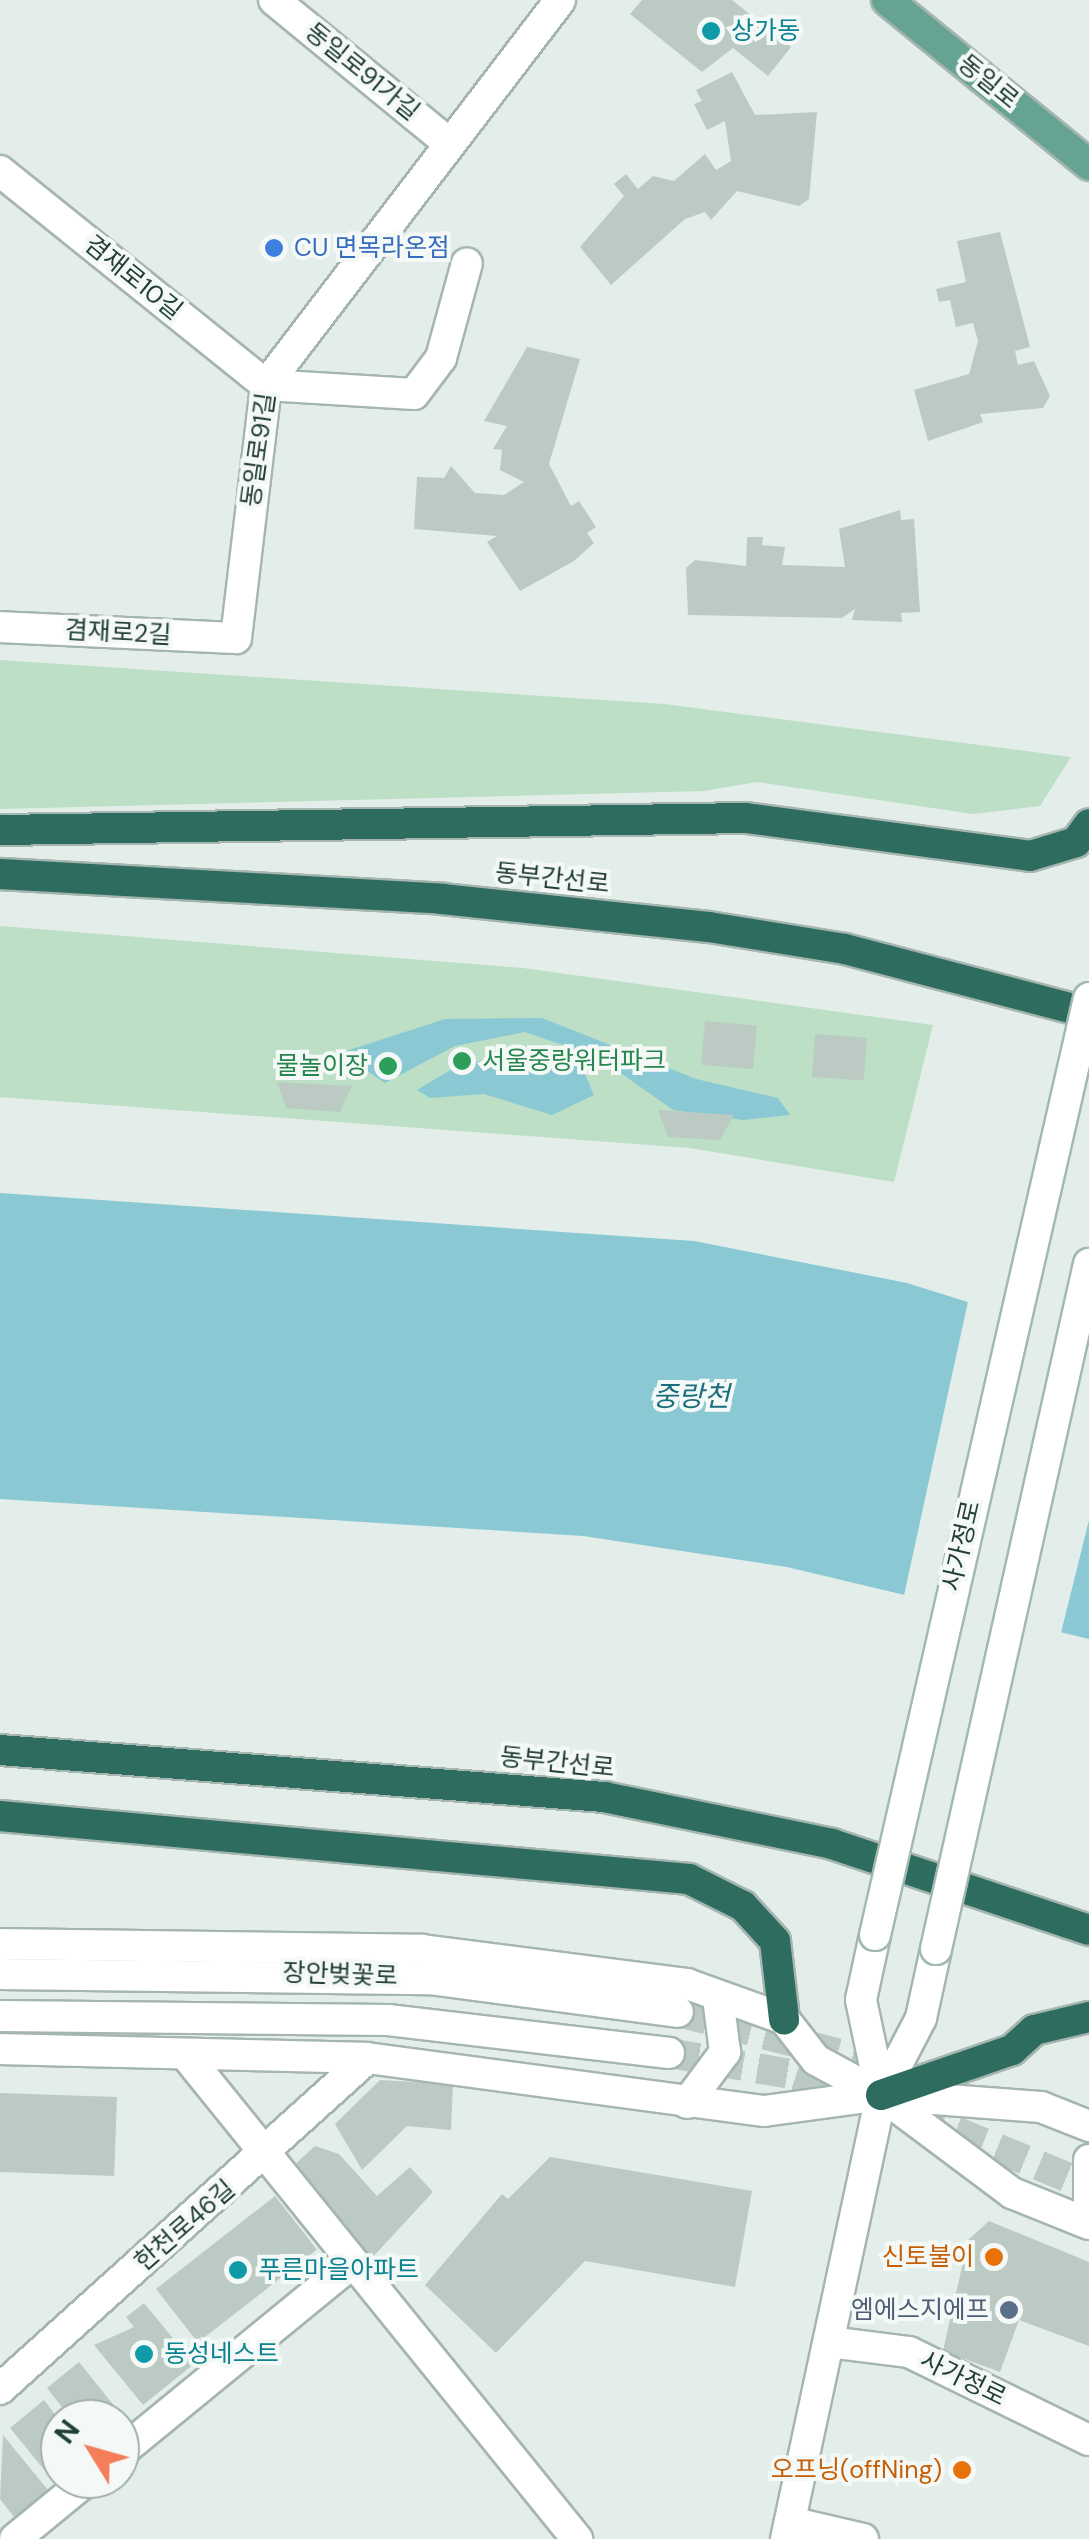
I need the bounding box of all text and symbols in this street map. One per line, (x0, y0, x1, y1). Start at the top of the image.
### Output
place label: 상가동 (731, 16, 800, 46)
street label: 동일로91가길 (299, 17, 425, 127)
marker: 상가동 (700, 20, 722, 42)
street label: 동일로 (952, 49, 1024, 115)
street label: 겸재로10길 (78, 230, 188, 326)
place label: CU 면목라온점 (294, 233, 450, 263)
marker: CU 면목라온점 (263, 237, 285, 259)
street label: 동일로91길 (236, 391, 282, 509)
street label: 겸재로2길 (64, 615, 172, 651)
street label: 동부간선로 (493, 858, 611, 900)
place label: 서울중랑워터파크 (482, 1046, 666, 1076)
marker: 서울중랑워터파크 (451, 1050, 473, 1072)
place label: 물놀이장 (276, 1051, 368, 1081)
marker: 물놀이장 (377, 1055, 399, 1077)
water label: 중랑천 (652, 1380, 730, 1414)
street label: 사가정로 (937, 1498, 987, 1594)
street label: 동부간선로 (498, 1742, 616, 1784)
street label: 장안벚꽃로 (282, 1958, 398, 1992)
street label: 한천로46길 (129, 2174, 241, 2278)
place label: 신토불이 (882, 2242, 974, 2272)
marker: 신토불이 (983, 2246, 1005, 2268)
place label: 푸른마을아파트 (258, 2255, 419, 2285)
marker: 푸른마을아파트 (227, 2259, 249, 2281)
place label: 엠에스지에프 (851, 2295, 989, 2325)
marker: 엠에스지에프 (998, 2299, 1020, 2321)
place label: 동성네스트 (164, 2339, 279, 2369)
marker: 동성네스트 (133, 2343, 155, 2365)
street label: 사가정로 (915, 2345, 1011, 2413)
north arrow (40, 2399, 140, 2499)
text: N (46, 2413, 88, 2451)
place label: 오프닝(offNing) (771, 2455, 942, 2485)
marker: 오프닝(offNing) (951, 2459, 973, 2481)

